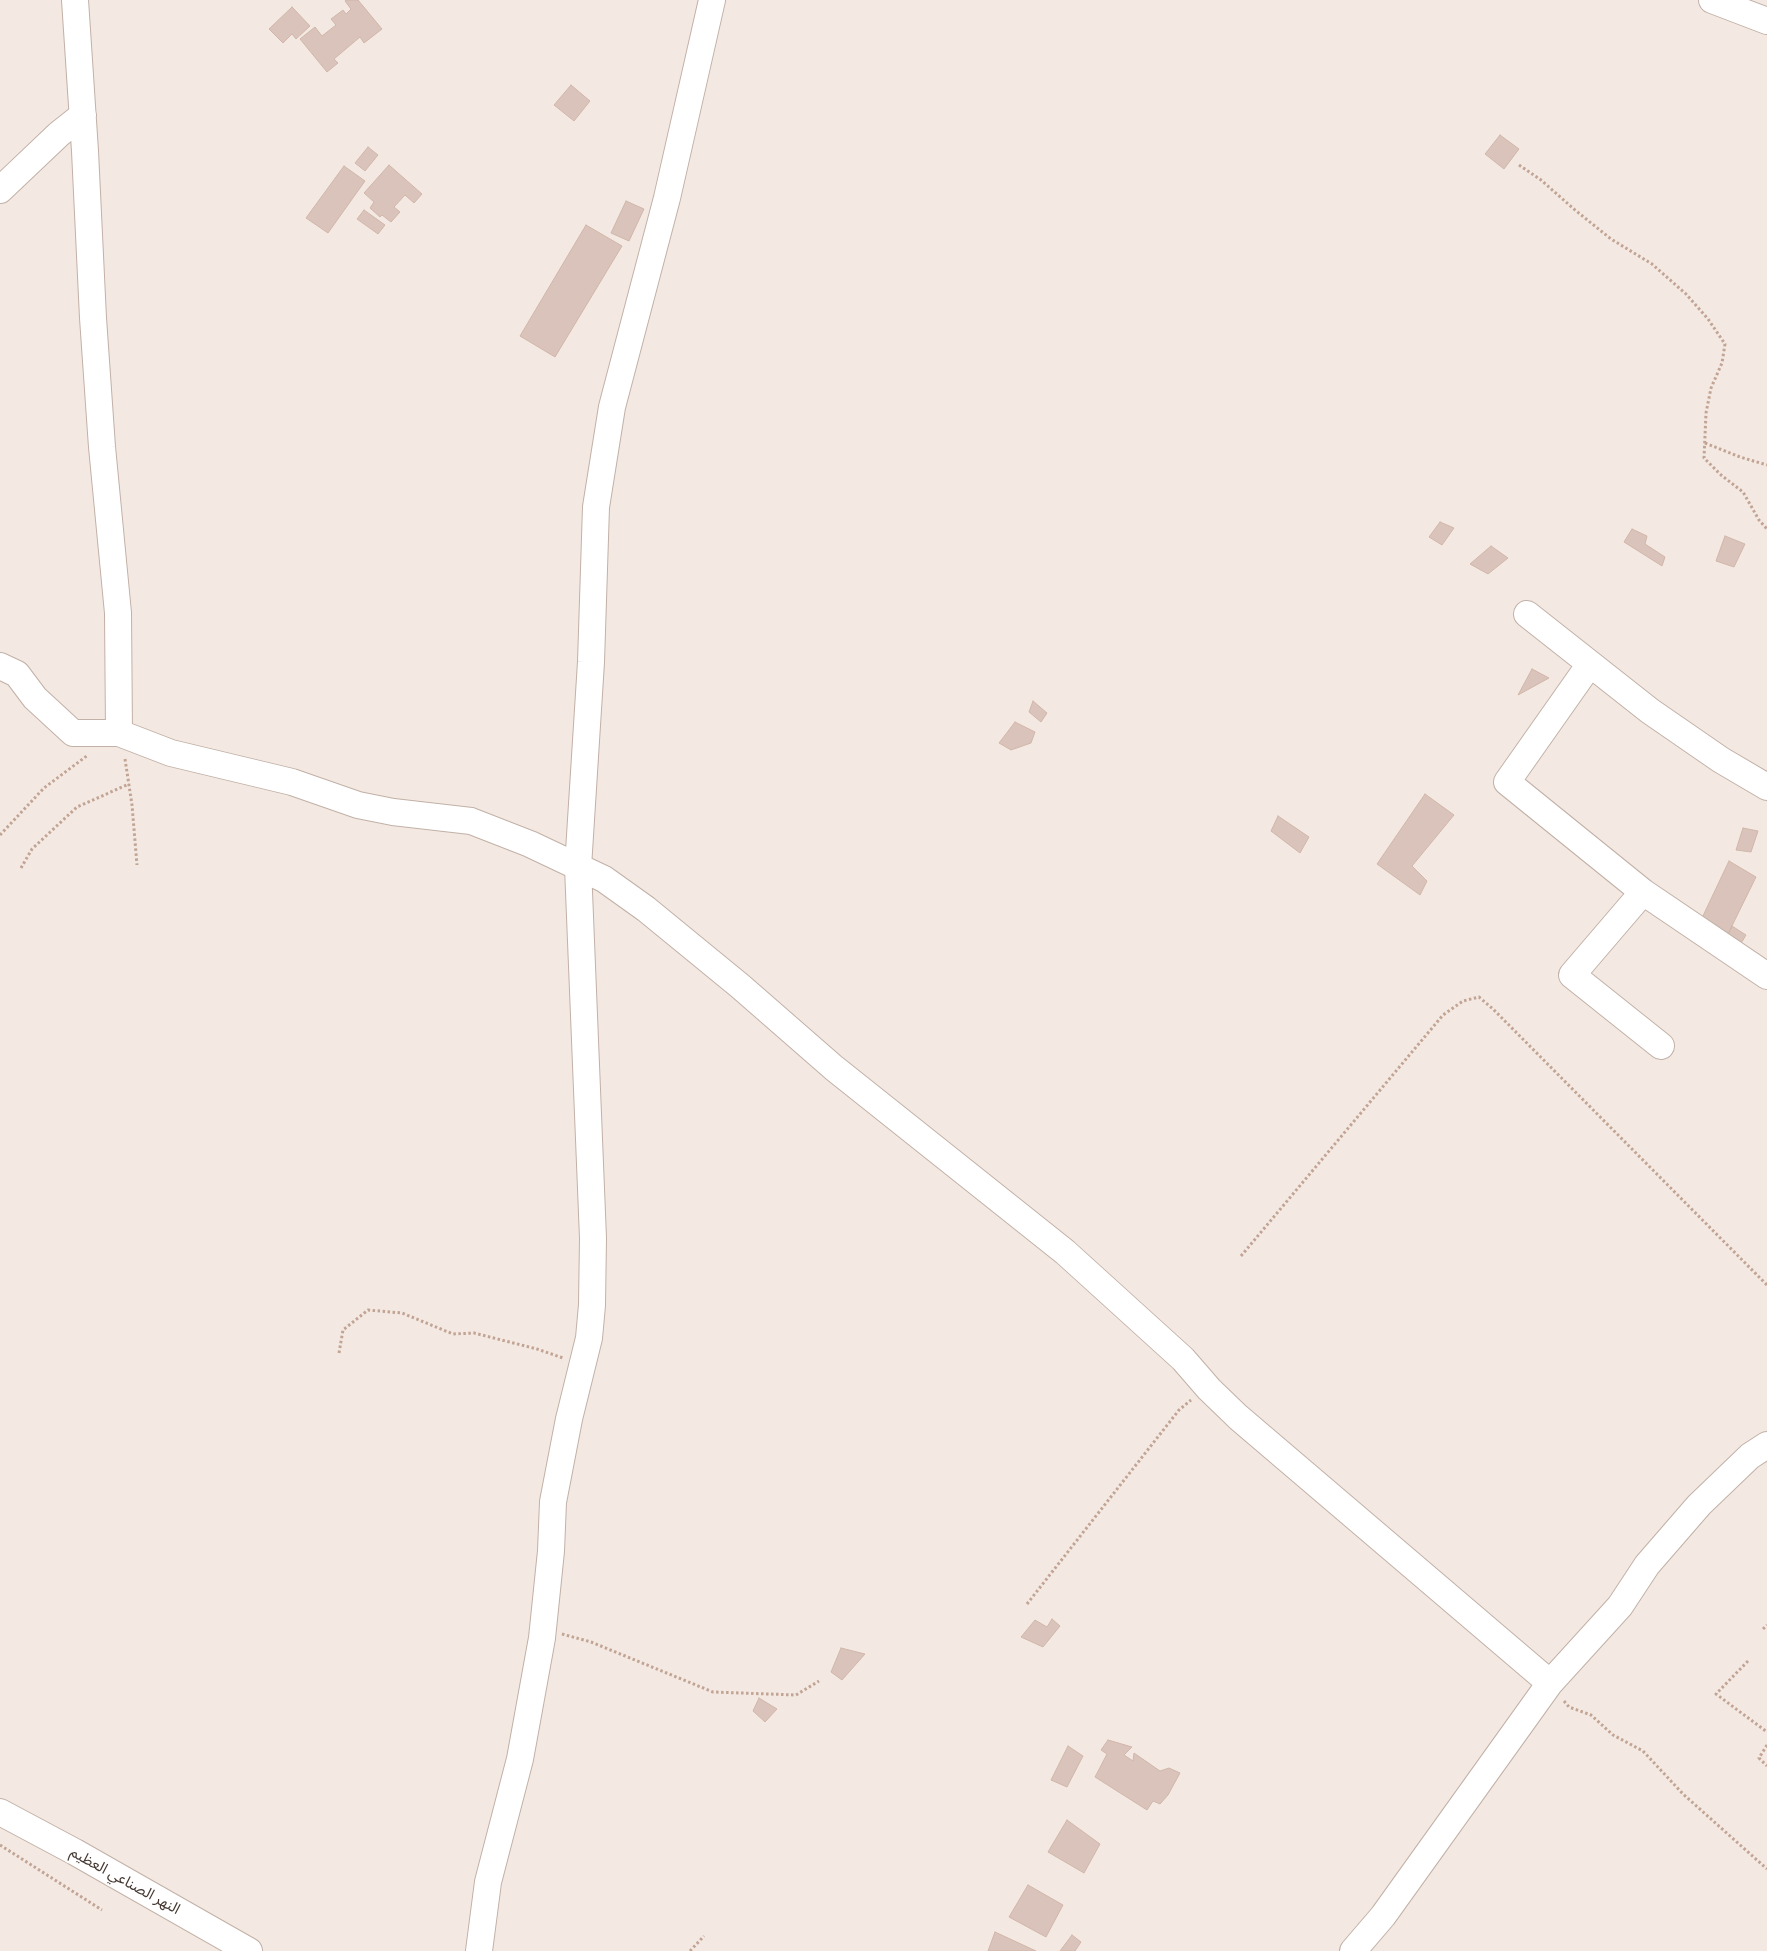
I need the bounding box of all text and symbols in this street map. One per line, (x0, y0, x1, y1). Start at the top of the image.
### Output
street label: النهر الصناعي العظيم (67, 1843, 183, 1919)

